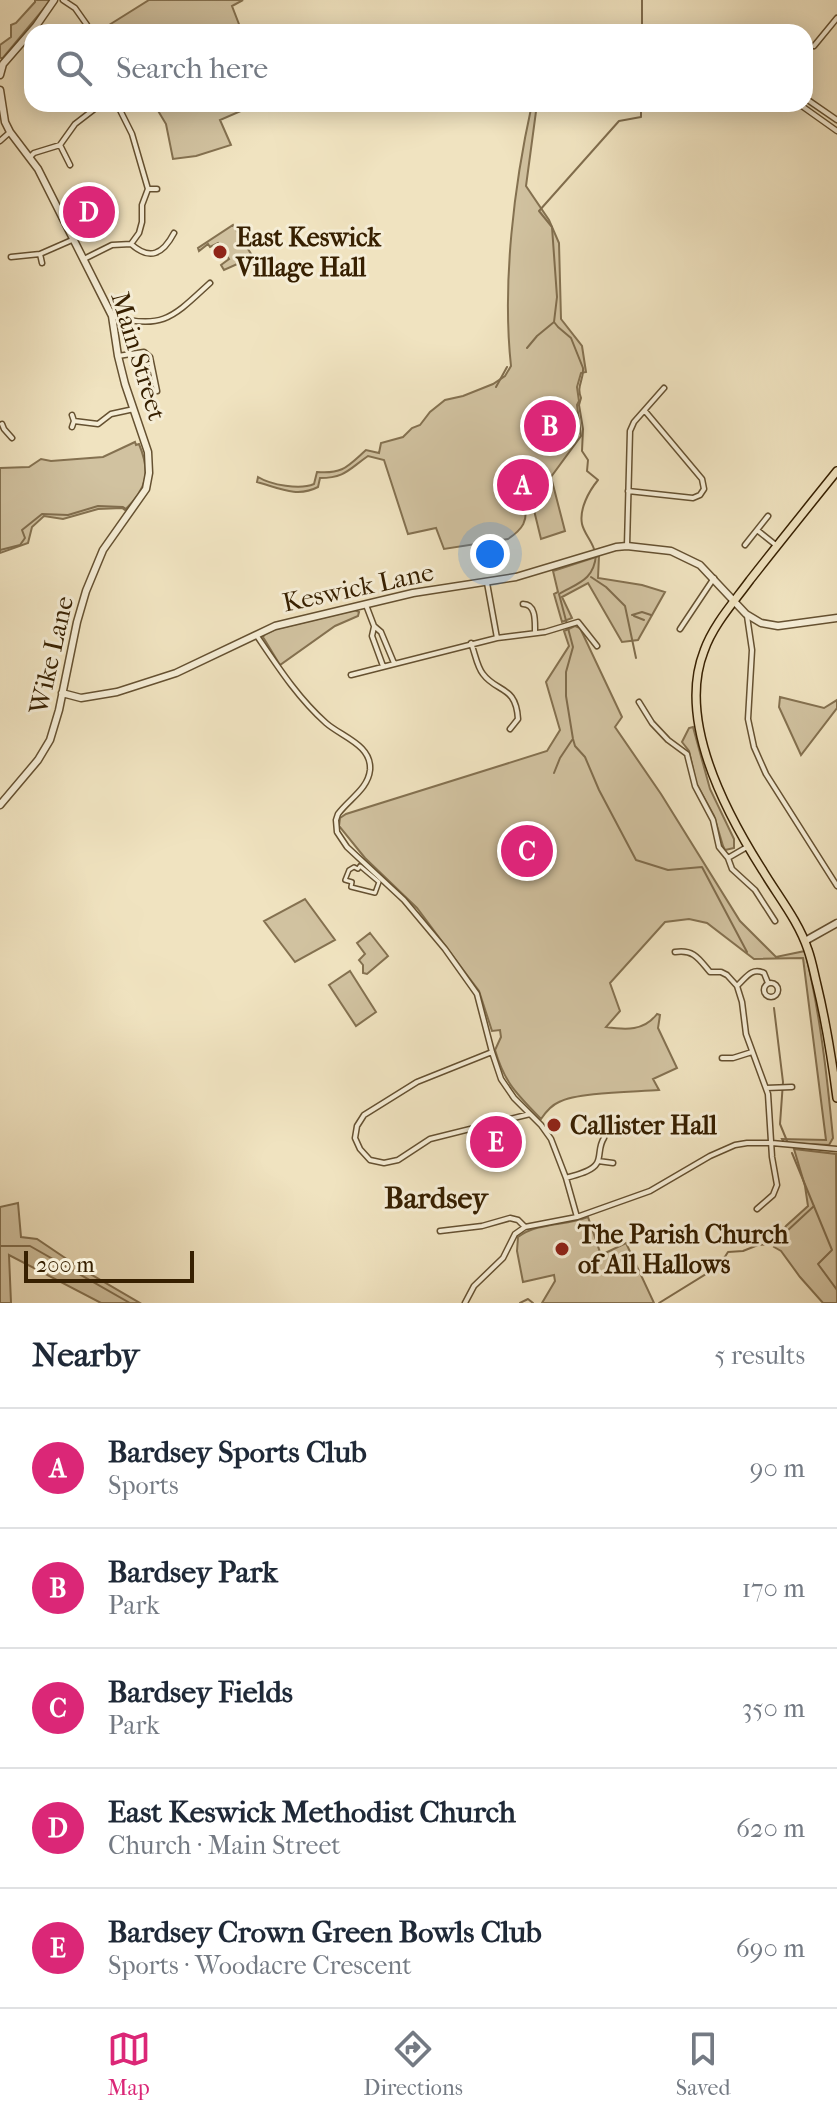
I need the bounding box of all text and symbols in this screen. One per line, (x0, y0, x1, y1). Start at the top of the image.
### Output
search box (24, 24, 813, 112)
icon: search (52, 46, 96, 90)
text: Search here (116, 51, 268, 86)
pin: D (63, 182, 115, 242)
place label: East Keswick Village Hall (235, 222, 382, 283)
marker: East Keswick Village Hall (211, 243, 229, 261)
street label: Main Street (104, 288, 173, 425)
pin: B (524, 396, 576, 456)
pin: A (497, 455, 549, 515)
your location (470, 534, 510, 574)
street label: Keswick Lane (280, 556, 437, 619)
street label: Wike Lane (23, 593, 80, 718)
pin: C (501, 821, 553, 881)
place label: Callister Hall (570, 1110, 718, 1141)
pin: E (470, 1112, 522, 1172)
marker: Callister Hall (545, 1116, 563, 1134)
district label: Bardsey (384, 1181, 490, 1216)
place label: The Parish Church of All Hallows (577, 1219, 789, 1280)
marker: The Parish Church of All Hallows (553, 1240, 571, 1258)
scale bar (24, 1247, 194, 1283)
text: 200 m (36, 1252, 95, 1278)
text: Nearby (32, 1335, 139, 1375)
text: 5 results (714, 1340, 805, 1371)
text: Bardsey Sports Club (108, 1435, 367, 1470)
text: A (50, 1453, 66, 1484)
text: 90 m (750, 1453, 805, 1484)
text: Sports (108, 1470, 179, 1501)
text: Bardsey Park (108, 1555, 278, 1590)
text: B (50, 1573, 66, 1604)
text: 170 m (742, 1573, 805, 1604)
text: Park (108, 1590, 160, 1621)
text: Bardsey Fields (108, 1675, 293, 1710)
text: C (49, 1693, 67, 1724)
text: 350 m (742, 1693, 805, 1724)
text: Park (108, 1710, 160, 1741)
text: East Keswick Methodist Church (108, 1795, 516, 1830)
text: D (48, 1813, 68, 1844)
text: 620 m (736, 1813, 805, 1844)
text: Church · Main Street (108, 1830, 341, 1861)
text: Bardsey Crown Green Bowls Club (108, 1915, 542, 1950)
text: E (50, 1933, 66, 1964)
text: 690 m (736, 1933, 805, 1964)
text: Sports · Woodacre Crescent (108, 1950, 411, 1981)
tab: Map (107, 2027, 151, 2101)
tab: Directions (364, 2027, 463, 2101)
tab: Saved (676, 2027, 730, 2101)

